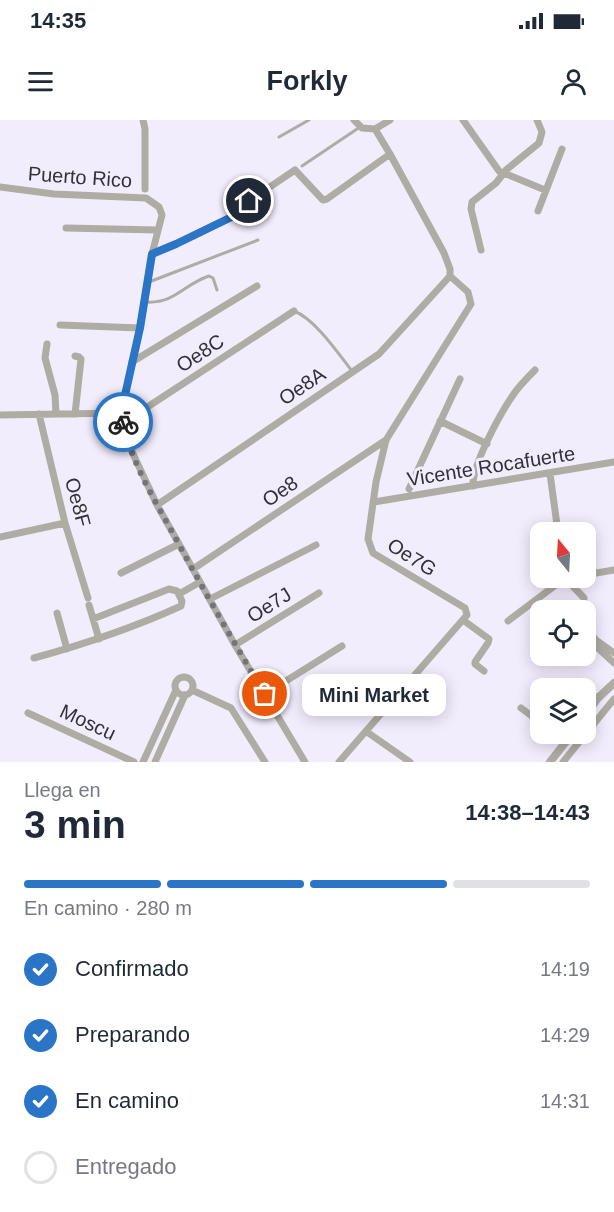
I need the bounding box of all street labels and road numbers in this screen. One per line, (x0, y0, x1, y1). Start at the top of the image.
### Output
street label: Puerto Rico (27, 162, 133, 192)
street label: Oe8C (172, 330, 228, 376)
street label: Oe8A (275, 362, 330, 409)
street label: Vicente Rocafuerte (405, 442, 577, 490)
street label: Oe8 (258, 471, 302, 511)
street label: Oe8F (61, 475, 95, 529)
street label: Oe7G (384, 534, 440, 580)
street label: Oe7J (243, 583, 295, 627)
street label: Moscu (57, 700, 119, 744)

